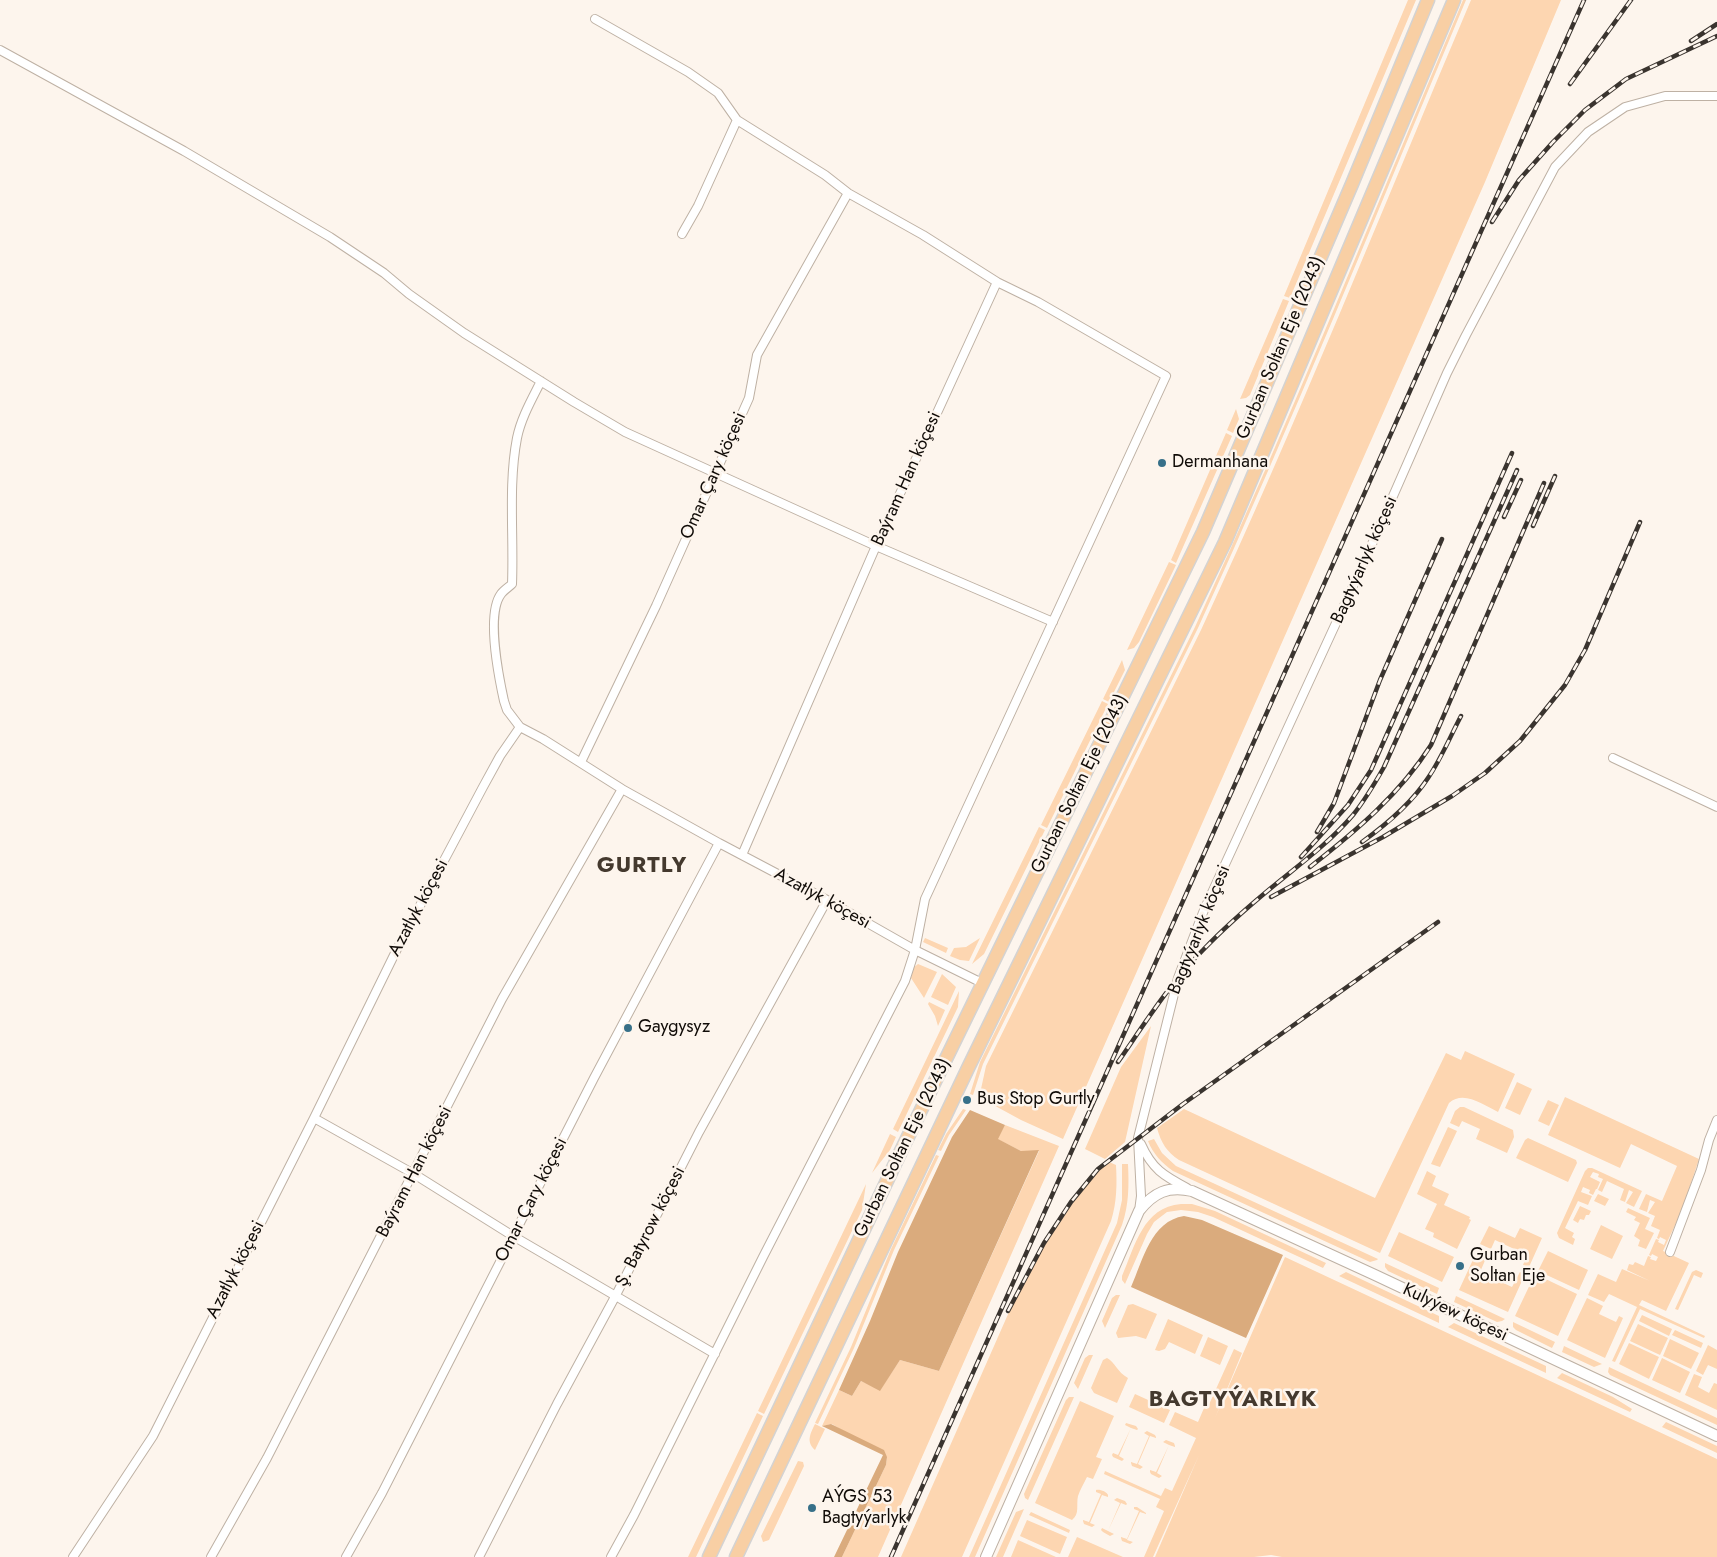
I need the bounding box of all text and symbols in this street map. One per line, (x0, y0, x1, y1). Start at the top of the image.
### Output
street label: Gurban Soltan Eje (2043) (1233, 253, 1329, 443)
street label: Omar Çary köçesi (676, 409, 752, 543)
street label: Baýram Han köçesi (868, 409, 946, 549)
place label: Dermanhana (1172, 452, 1268, 474)
marker: Dermanhana (1156, 457, 1168, 469)
street label: Bagtyýarlyk köçesi (1327, 493, 1403, 627)
street label: Gurban Soltan Eje (2043) (1027, 691, 1133, 877)
district label: GURTLY (596, 854, 688, 880)
street label: Azatlyk köçesi (384, 856, 454, 960)
street label: Bagtyýarlyk köçesi (1164, 862, 1236, 998)
street label: Azatlyk köçesi (770, 864, 874, 934)
place label: Gaygysyz (638, 1017, 710, 1039)
marker: Gaygysyz (622, 1022, 634, 1034)
street label: Gurban Soltan Eje (2043) (850, 1055, 956, 1241)
place label: Bus Stop Gurtly (977, 1089, 1095, 1111)
marker: Bus Stop Gurtly (961, 1094, 973, 1106)
street label: Baýram Han köçesi (373, 1103, 457, 1241)
street label: Omar Çary köçesi (491, 1134, 573, 1266)
street label: Ş. Batyrow köçesi (611, 1163, 691, 1291)
street label: Azatlyk köçesi (202, 1218, 270, 1322)
place label: Gurban Soltan Eje (1470, 1245, 1545, 1288)
marker: Gurban Soltan Eje (1454, 1260, 1466, 1272)
street label: Kulyýew köçesi (1399, 1279, 1511, 1347)
district label: BAGTYÝARLYK (1147, 1388, 1319, 1414)
place label: AÝGS 53 Bagtyýarlyk (822, 1487, 906, 1530)
marker: AÝGS 53 Bagtyýarlyk (806, 1502, 818, 1514)

